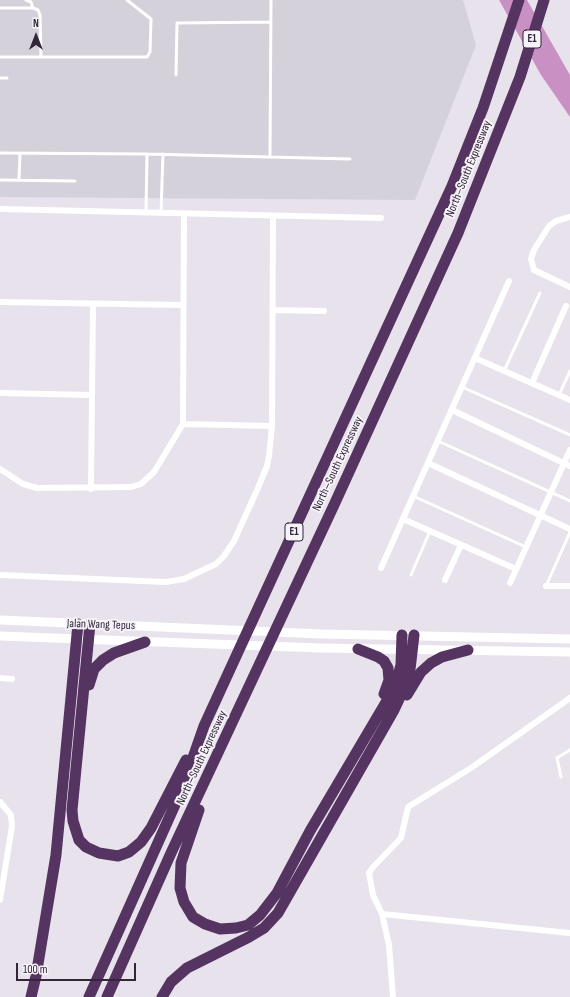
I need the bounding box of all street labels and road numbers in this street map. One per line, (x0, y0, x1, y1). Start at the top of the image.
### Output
road number: E1 (523, 30, 541, 48)
street label: North–South Expressway (443, 119, 495, 219)
street label: North–South Expressway (310, 414, 366, 514)
road number: E1 (285, 523, 303, 541)
street label: Jalan Wang Tepus (67, 617, 135, 633)
street label: North–South Expressway (174, 708, 230, 808)

